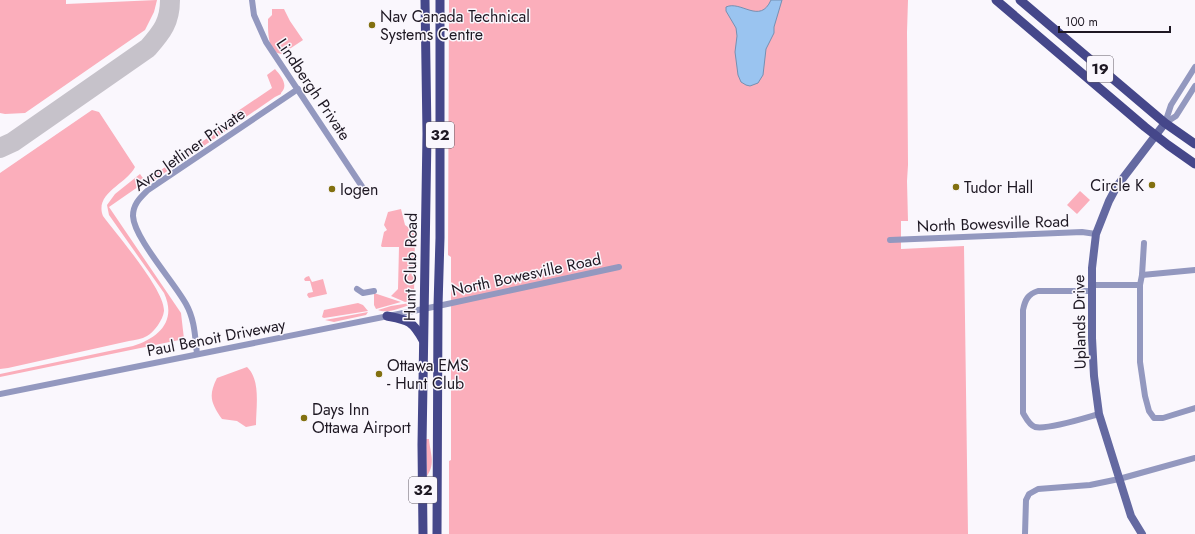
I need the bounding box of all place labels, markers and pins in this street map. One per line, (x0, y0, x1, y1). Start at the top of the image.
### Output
place label: Nav Canada Technical Systems Centre (380, 5, 530, 46)
marker: Nav Canada Technical Systems Centre (367, 20, 377, 30)
place label: Circle K (1090, 174, 1144, 197)
place label: Tudor Hall (964, 176, 1033, 199)
place label: Iogen (340, 178, 378, 201)
marker: Circle K (1147, 180, 1157, 190)
marker: Tudor Hall (951, 182, 961, 192)
marker: Iogen (327, 184, 337, 194)
place label: Ottawa EMS - Hunt Club (387, 354, 469, 395)
marker: Ottawa EMS - Hunt Club (374, 369, 384, 379)
place label: Days Inn Ottawa Airport (312, 398, 411, 439)
marker: Days Inn Ottawa Airport (299, 413, 309, 423)

